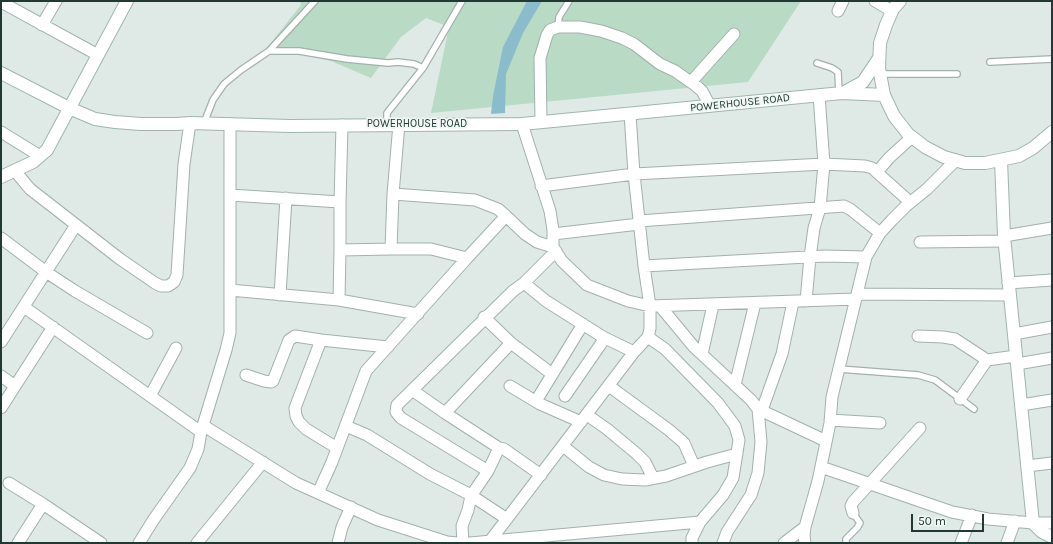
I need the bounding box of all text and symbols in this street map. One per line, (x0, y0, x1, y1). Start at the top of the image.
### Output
street label: POWERHOUSE ROAD (689, 91, 791, 115)
street label: POWERHOUSE ROAD (367, 117, 467, 131)
scale bar (913, 506, 986, 532)
text: 50 m (918, 514, 946, 528)

